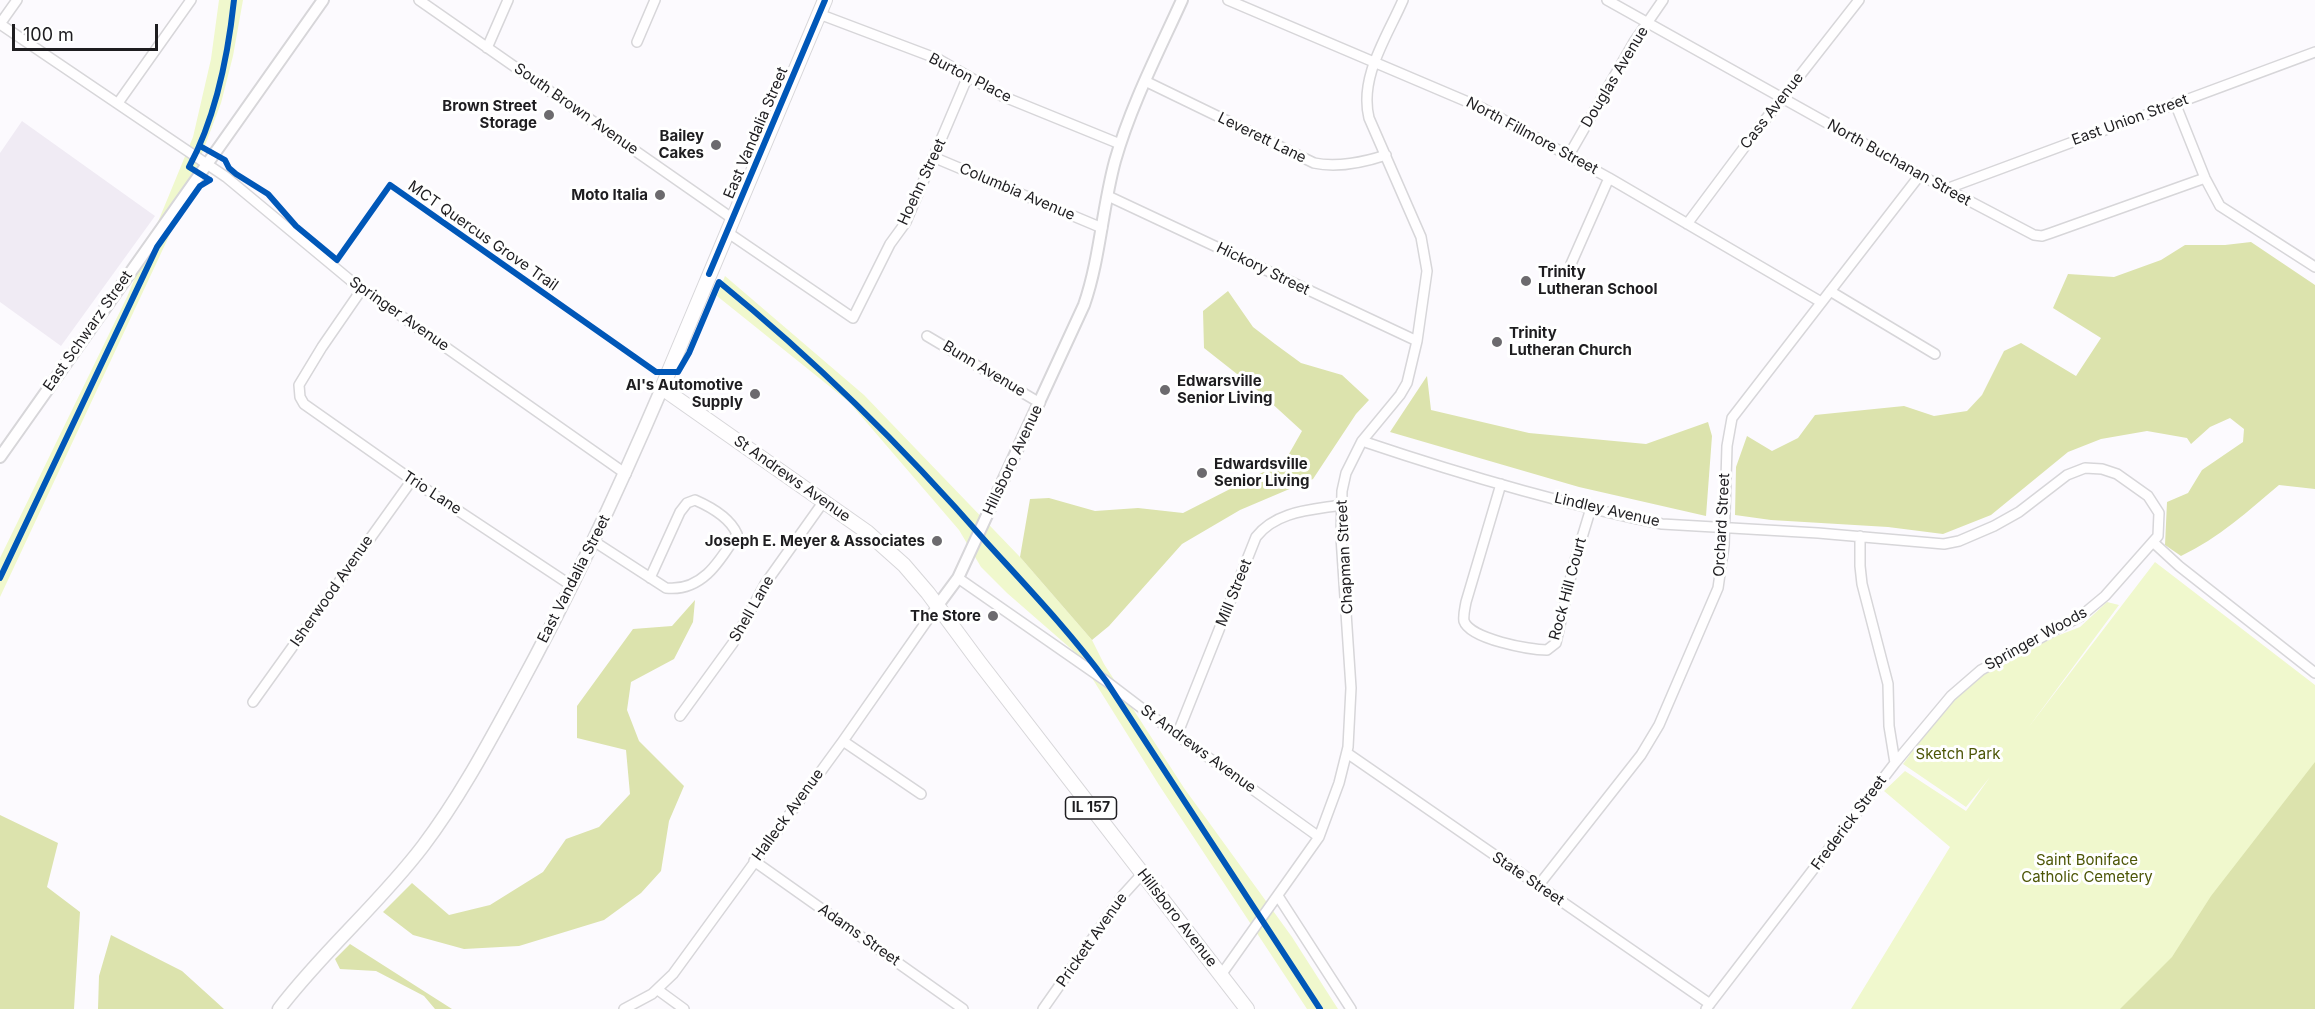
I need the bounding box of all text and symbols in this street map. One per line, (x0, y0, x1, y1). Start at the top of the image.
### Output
scale bar (15, 12, 160, 50)
street label: Douglas Avenue (1578, 23, 1652, 131)
text: 100 m (23, 24, 74, 45)
street label: Burton Place (926, 49, 1014, 107)
street label: South Brown Avenue (510, 59, 642, 159)
street label: East Vandalia Street (720, 64, 792, 202)
street label: Cass Avenue (1737, 69, 1807, 153)
street label: East Union Street (2069, 91, 2191, 149)
street label: North Fillmore Street (1463, 94, 1601, 178)
place label: Brown Street Storage (442, 97, 537, 132)
marker: Brown Street Storage (542, 108, 556, 122)
street label: Leverett Lane (1215, 109, 1309, 167)
street label: North Buchanan Street (1824, 116, 1974, 210)
place label: Bailey Cakes (658, 127, 704, 162)
street label: Hoehn Street (894, 136, 950, 228)
marker: Bailey Cakes (709, 138, 723, 152)
street label: Columbia Avenue (957, 160, 1077, 224)
street label: MCT Quercus Grove Trail (405, 177, 561, 295)
place label: Moto Italia (571, 186, 648, 204)
marker: Moto Italia (653, 188, 667, 202)
street label: Hickory Street (1214, 239, 1312, 299)
place label: Trinity Lutheran School (1538, 263, 1658, 298)
street label: East Schwarz Street (40, 267, 136, 395)
street label: Springer Avenue (346, 273, 452, 355)
marker: Trinity Lutheran School (1519, 274, 1533, 288)
place label: Trinity Lutheran Church (1509, 324, 1632, 359)
marker: Trinity Lutheran Church (1490, 335, 1504, 349)
street label: Bunn Avenue (939, 337, 1029, 401)
place label: Edwarsville Senior Living (1177, 372, 1272, 407)
place label: Al's Automotive Supply (626, 376, 743, 411)
marker: Edwarsville Senior Living (1158, 383, 1172, 397)
marker: Al's Automotive Supply (748, 387, 762, 401)
street label: Hillsboro Avenue (980, 402, 1046, 518)
street label: St Andrews Avenue (730, 432, 854, 526)
place label: Edwardsville Senior Living (1214, 455, 1309, 490)
marker: Edwardsville Senior Living (1195, 466, 1209, 480)
street label: Trio Lane (399, 467, 465, 519)
street label: Orchard Street (1710, 473, 1734, 577)
street label: Lindley Avenue (1553, 489, 1661, 531)
street label: Chapman Street (1333, 499, 1357, 615)
street label: East Vandalia Street (534, 512, 614, 646)
street label: Isherwood Avenue (287, 532, 377, 650)
place label: Joseph E. Meyer & Associates (705, 532, 925, 550)
marker: Joseph E. Meyer & Associates (930, 534, 944, 548)
street label: Rock Hill Court (1546, 536, 1590, 642)
street label: Mill Street (1212, 557, 1256, 629)
street label: Shell Lane (726, 573, 778, 645)
street label: Springer Woods (1982, 603, 2090, 675)
place label: The Store (910, 607, 981, 625)
marker: The Store (986, 609, 1000, 623)
street label: St Andrews Avenue (1137, 701, 1259, 797)
park label: Sketch Park (1916, 745, 2000, 763)
street label: Halleck Avenue (749, 766, 827, 864)
street label: Frederick Street (1808, 772, 1890, 874)
road number: IL 157 (1066, 797, 1116, 819)
street label: State Street (1489, 848, 1567, 910)
park label: Saint Boniface Catholic Cemetery (2021, 851, 2153, 886)
street label: Hillsboro Avenue (1133, 865, 1221, 971)
street label: Prickett Avenue (1053, 890, 1131, 990)
street label: Adams Street (815, 900, 903, 970)

